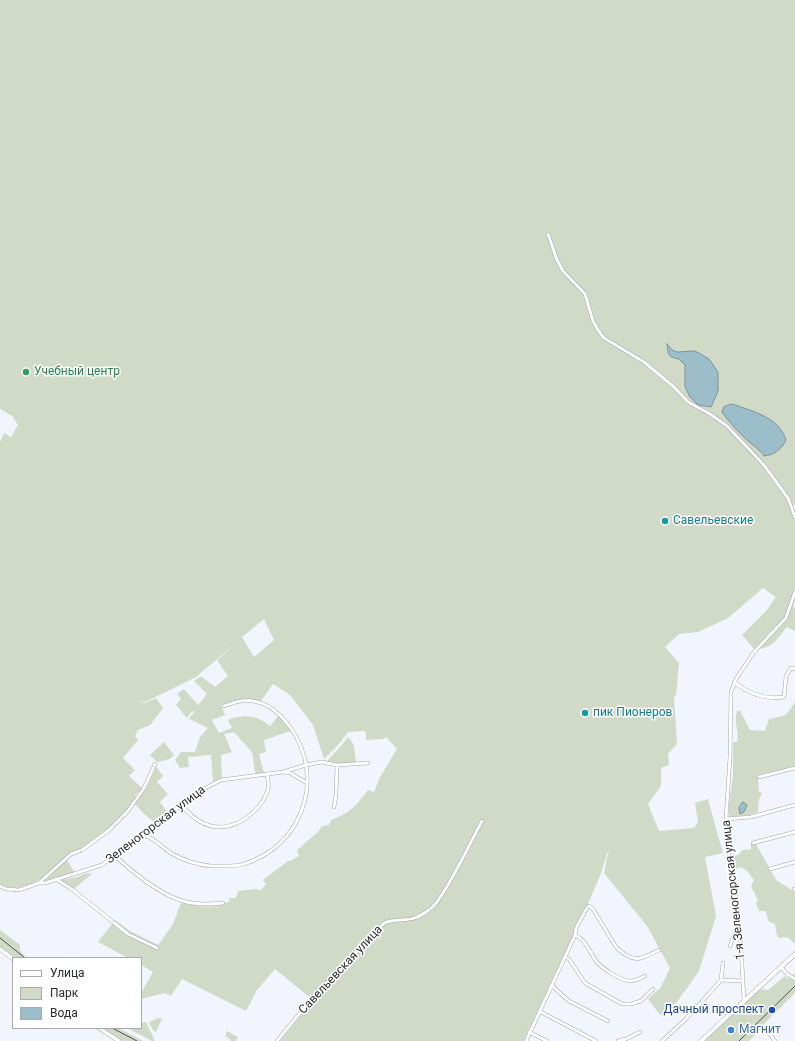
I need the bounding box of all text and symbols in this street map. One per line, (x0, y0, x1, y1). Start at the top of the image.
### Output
place label: Учебный центр (34, 365, 120, 379)
marker: Учебный центр (21, 367, 31, 377)
place label: Савельевские (673, 514, 753, 528)
marker: Савельевские (660, 516, 670, 526)
place label: пик Пионеров (593, 706, 672, 720)
marker: пик Пионеров (580, 708, 590, 718)
street label: Зеленогорская улица (103, 783, 209, 867)
street label: 1-я Зеленогорская улица (719, 819, 749, 961)
street label: Савельевская улица (296, 923, 386, 1017)
legend (12, 957, 142, 1029)
text: Улица (50, 966, 85, 980)
text: Парк (50, 986, 78, 1000)
place label: Дачный проспект (663, 1003, 764, 1017)
marker: Дачный проспект (767, 1005, 777, 1015)
text: Вода (50, 1006, 78, 1020)
place label: Магнит (739, 1023, 781, 1037)
marker: Магнит (726, 1025, 736, 1035)

